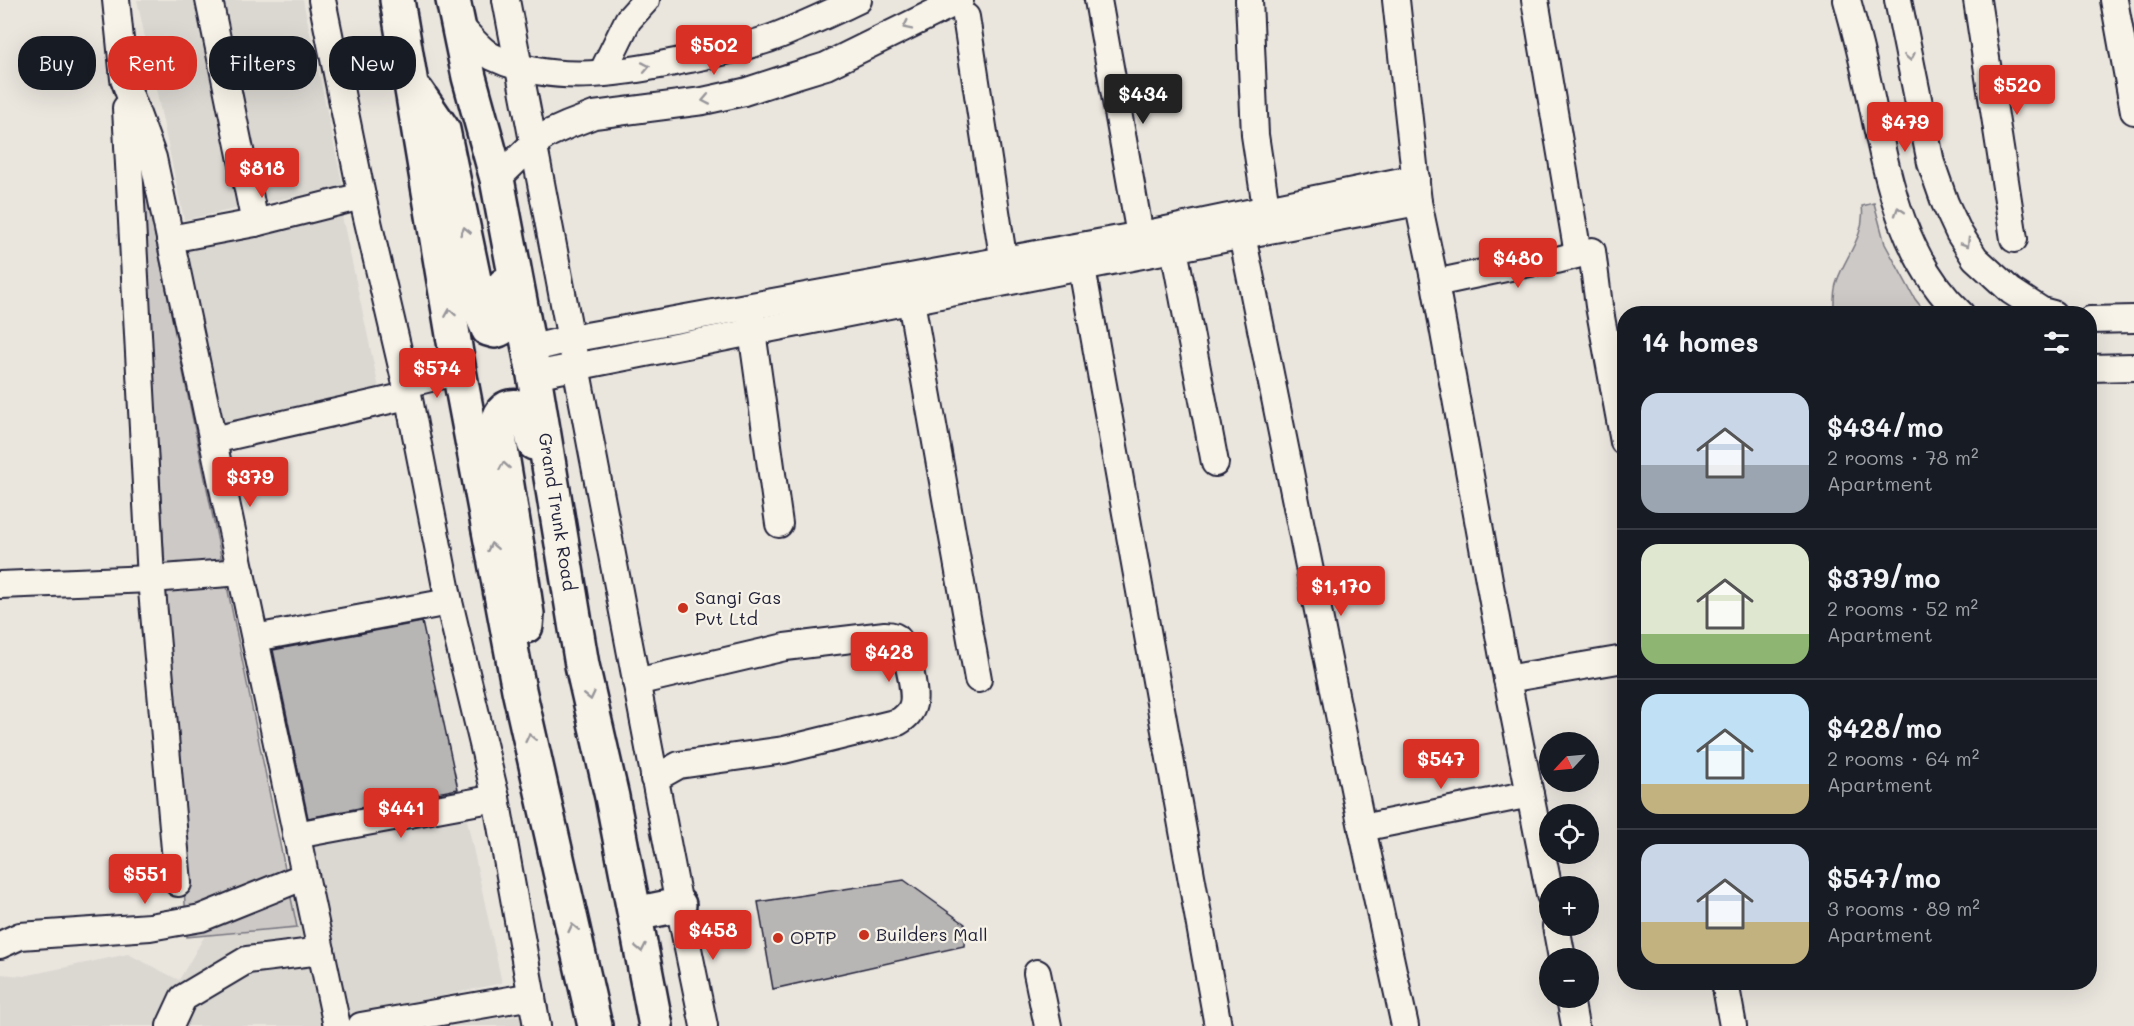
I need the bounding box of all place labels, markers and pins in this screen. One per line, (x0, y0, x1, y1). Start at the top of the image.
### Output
pin: $502 (678, 25, 750, 76)
pin: $520 (1981, 65, 2053, 116)
pin: $434 (1107, 74, 1179, 125)
pin: $479 (1869, 102, 1941, 153)
pin: $818 (226, 148, 298, 199)
pin: $480 (1482, 238, 1554, 289)
pin: $574 (401, 348, 473, 399)
pin: $379 (214, 457, 286, 508)
pin: $1,170 (1292, 566, 1390, 617)
place label: Sangi Gas Pvt Ltd (695, 585, 781, 630)
marker: Sangi Gas Pvt Ltd (676, 601, 690, 615)
pin: $428 (853, 632, 925, 683)
pin: $547 (1405, 739, 1477, 790)
pin: $441 (365, 788, 437, 839)
pin: $551 (109, 854, 181, 905)
pin: $458 (677, 910, 749, 961)
place label: Builders Mall (876, 922, 988, 946)
place label: OPTP (790, 925, 836, 949)
marker: Builders Mall (857, 928, 871, 942)
marker: OPTP (771, 931, 785, 945)

